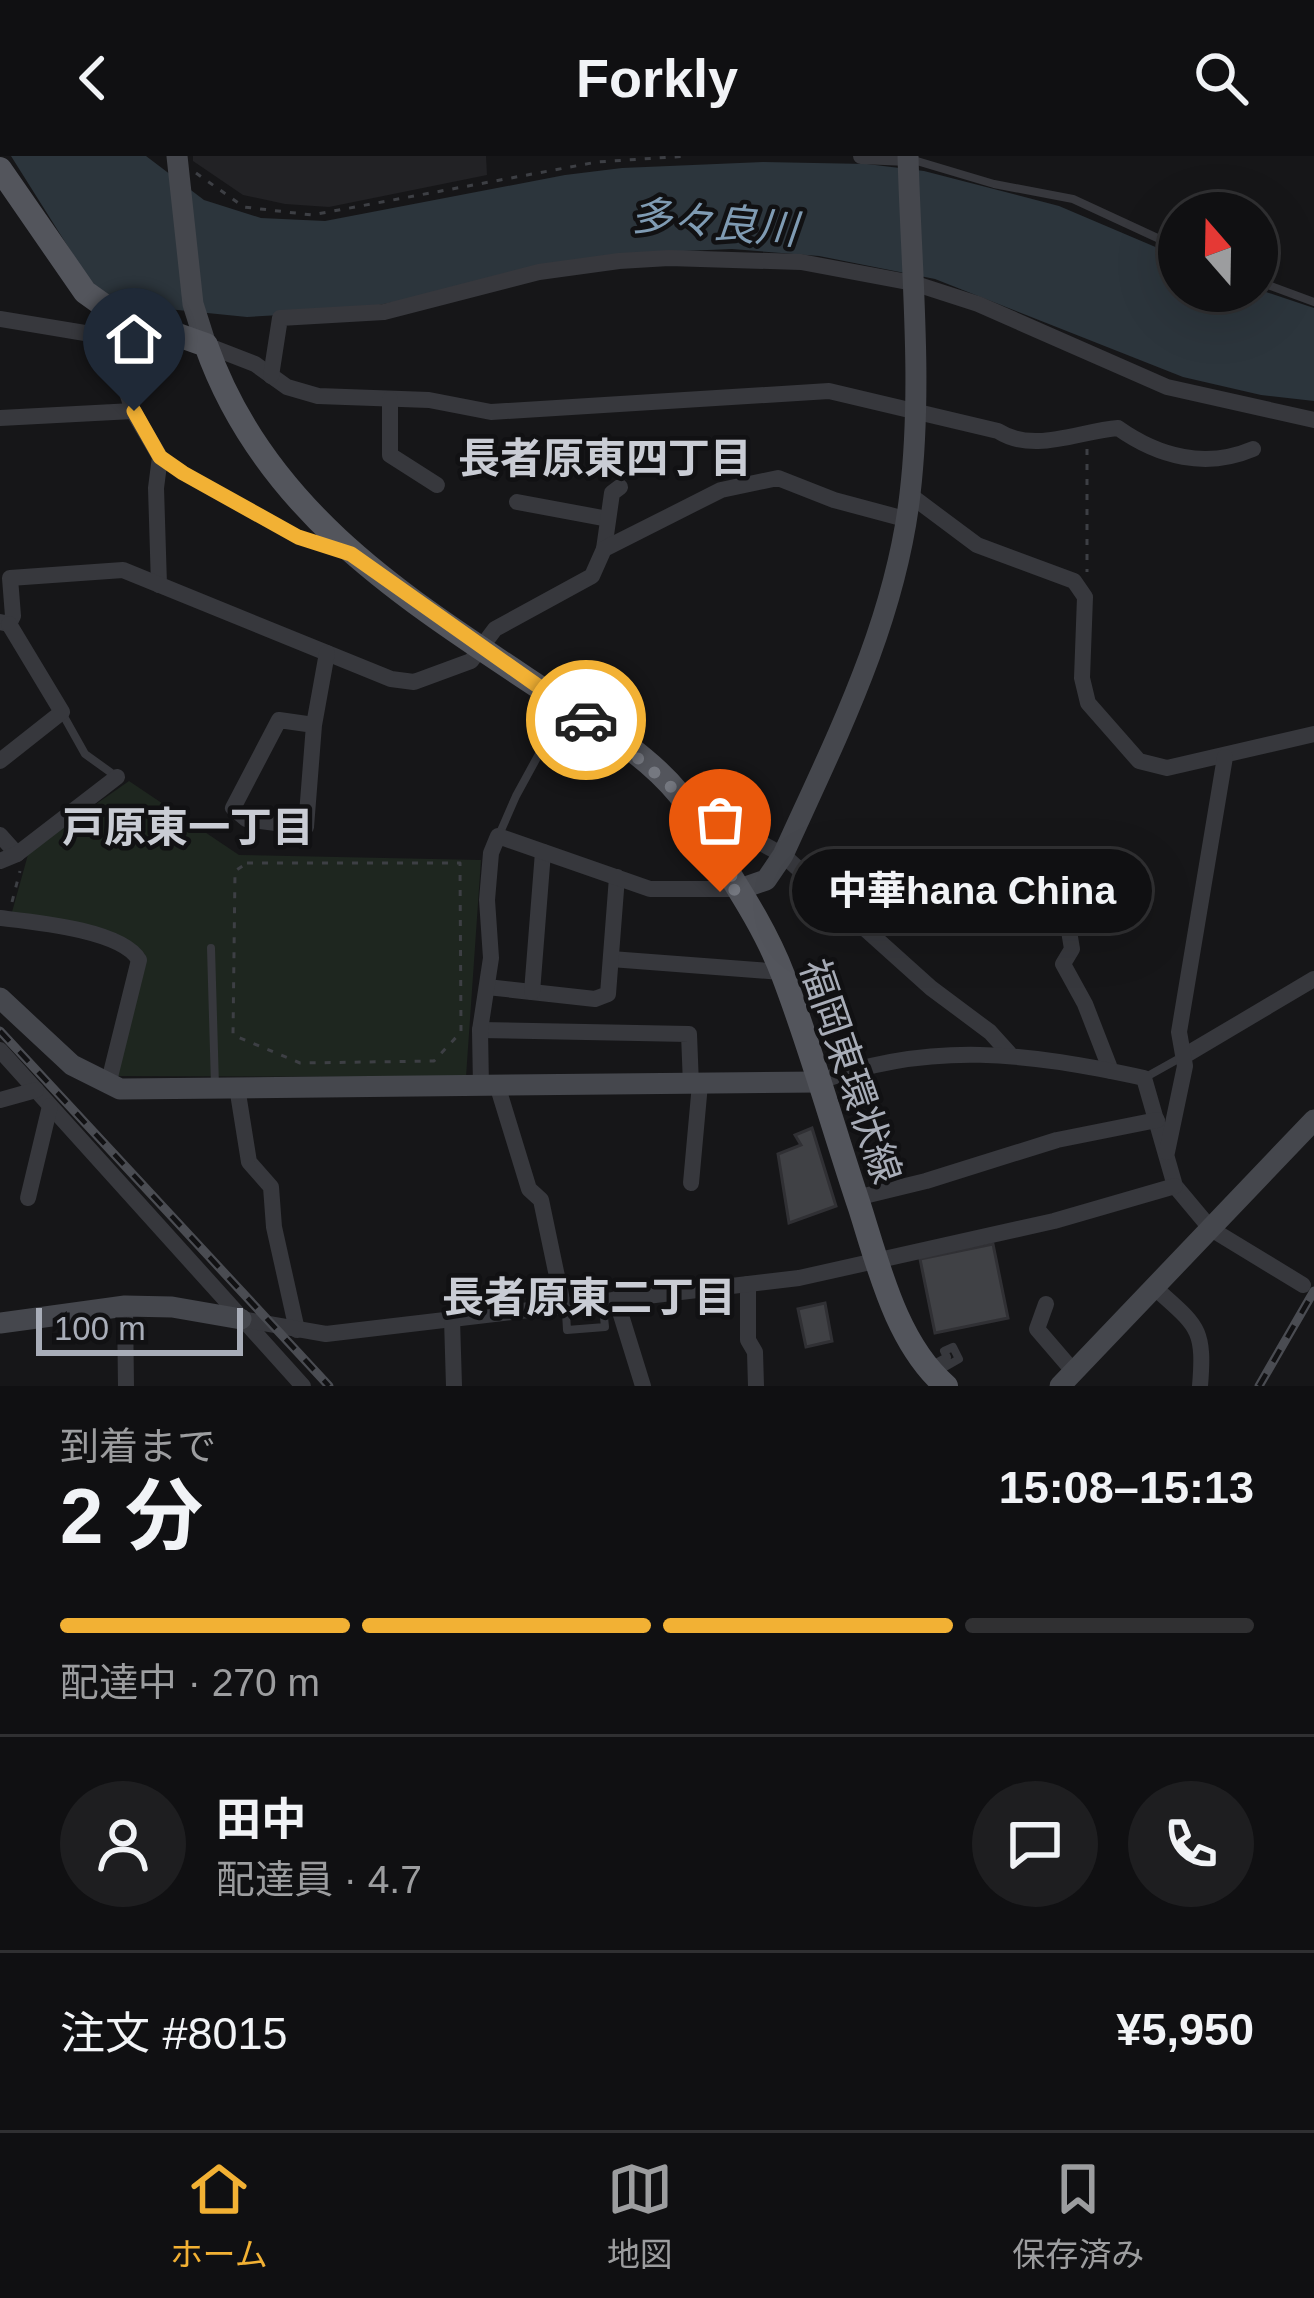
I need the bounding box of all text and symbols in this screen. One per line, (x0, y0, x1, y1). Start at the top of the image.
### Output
icon: back (60, 45, 126, 111)
icon: search (1188, 45, 1254, 111)
text: Forkly (576, 48, 738, 108)
water label: 多々良川 (628, 192, 804, 254)
north arrow (1158, 192, 1278, 312)
map controls (1158, 192, 1278, 312)
pin (83, 288, 185, 411)
icon: home (101, 306, 167, 372)
district label: 長者原東四丁目 (458, 435, 752, 482)
courier (526, 660, 646, 780)
icon: car (553, 687, 619, 753)
pin (669, 769, 771, 892)
icon: bag (687, 787, 753, 853)
district label: 戸原東一丁目 (62, 804, 314, 851)
callout: 中華hana China (792, 850, 1152, 934)
text: 中華hana China (828, 869, 1116, 912)
street label: 福岡東環状線 (792, 954, 909, 1189)
district label: 長者原東二丁目 (442, 1274, 736, 1321)
scale bar (36, 1302, 243, 1355)
text: 100 m (54, 1310, 146, 1347)
text: 到着まで (60, 1425, 216, 1468)
text: 15:08–15:13 (999, 1462, 1254, 1513)
text: 2 分 (60, 1472, 203, 1560)
text: 配達中 · 270 m (60, 1661, 320, 1704)
button: person (60, 1781, 186, 1907)
button: chat (972, 1781, 1098, 1907)
button: phone (1128, 1781, 1254, 1907)
text: 田中 (216, 1794, 306, 1845)
text: 配達員 · 4.7 (216, 1858, 422, 1901)
text: ¥5,950 (1116, 2004, 1254, 2055)
text: 注文 #8015 (60, 2008, 288, 2059)
tab: ホーム (170, 2156, 268, 2276)
tab: 地図 (607, 2156, 673, 2276)
tab: 保存済み (1012, 2156, 1144, 2276)

